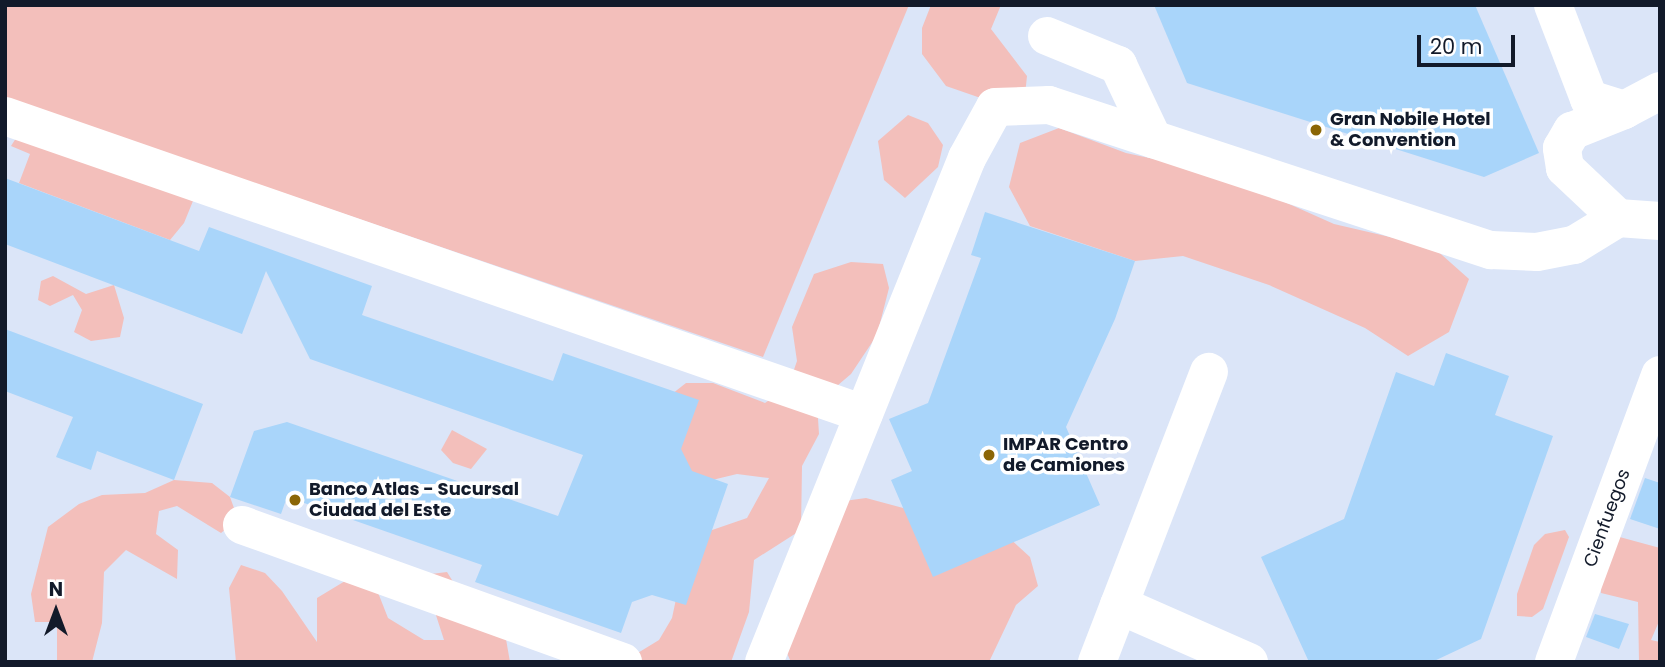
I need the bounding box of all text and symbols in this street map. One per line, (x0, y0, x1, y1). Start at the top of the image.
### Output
scale bar (1420, 21, 1518, 65)
text: 20 m (1430, 32, 1483, 61)
place label: Gran Nobile Hotel & Convention (1330, 109, 1491, 152)
marker: Gran Nobile Hotel & Convention (1308, 122, 1324, 138)
place label: IMPAR Centro de Camiones (1003, 434, 1128, 476)
marker: IMPAR Centro de Camiones (981, 447, 997, 463)
street label: Cienfuegos (1579, 466, 1635, 570)
place label: Banco Atlas - Sucursal Ciudad del Este (309, 479, 519, 522)
marker: Banco Atlas - Sucursal Ciudad del Este (287, 492, 303, 508)
north arrow (21, 576, 91, 646)
text: N (49, 576, 63, 603)

